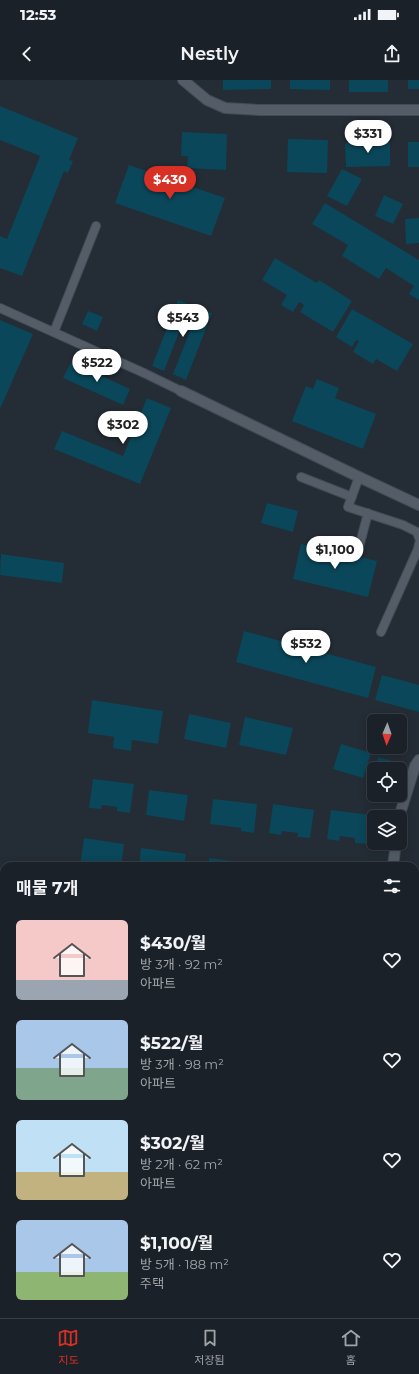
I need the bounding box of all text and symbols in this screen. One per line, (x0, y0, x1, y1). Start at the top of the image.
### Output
text: 12:53 (20, 5, 56, 24)
icon: back (16, 43, 38, 65)
text: Nestly (180, 43, 239, 65)
icon: share (381, 43, 403, 65)
pin: $331 (344, 120, 392, 154)
text: $331 (354, 125, 382, 141)
pin: $430 (146, 166, 194, 200)
text: $430 (153, 171, 187, 187)
pin: $543 (159, 304, 207, 338)
text: $543 (167, 309, 199, 325)
pin: $522 (73, 349, 121, 383)
text: $522 (81, 354, 113, 370)
pin: $302 (99, 411, 147, 445)
text: $302 (107, 416, 139, 432)
pin: $1,100 (302, 536, 368, 570)
text: $1,100 (315, 541, 355, 557)
pin: $532 (282, 630, 330, 664)
text: $532 (290, 635, 322, 651)
north arrow (367, 714, 407, 754)
map controls (367, 714, 407, 850)
button: locate (367, 762, 407, 802)
button: layers (367, 810, 407, 850)
icon: filters (381, 875, 403, 897)
text: 매물 7개 (16, 878, 78, 898)
text: $430/월 (140, 933, 206, 953)
icon: home (48, 936, 96, 984)
icon: heart (381, 949, 403, 971)
text: 방 3개 · 92 m² (140, 956, 223, 972)
text: 아파트 (140, 975, 176, 991)
text: $522/월 (140, 1033, 203, 1053)
icon: home (48, 1036, 96, 1084)
icon: heart (381, 1049, 403, 1071)
text: 방 3개 · 98 m² (140, 1056, 224, 1072)
text: 아파트 (140, 1075, 176, 1091)
text: $302/월 (140, 1133, 205, 1153)
icon: home (48, 1136, 96, 1184)
icon: heart (381, 1149, 403, 1171)
text: 방 2개 · 62 m² (140, 1156, 223, 1172)
text: 아파트 (140, 1175, 176, 1191)
text: $1,100/월 (140, 1233, 213, 1253)
icon: home (48, 1236, 96, 1284)
icon: heart (381, 1249, 403, 1271)
text: 방 5개 · 188 m² (140, 1256, 229, 1272)
text: 주택 (140, 1275, 164, 1291)
tab: 지도 (57, 1327, 79, 1367)
tab: 저장됨 (194, 1327, 225, 1367)
tab: 홈 (340, 1327, 362, 1367)

